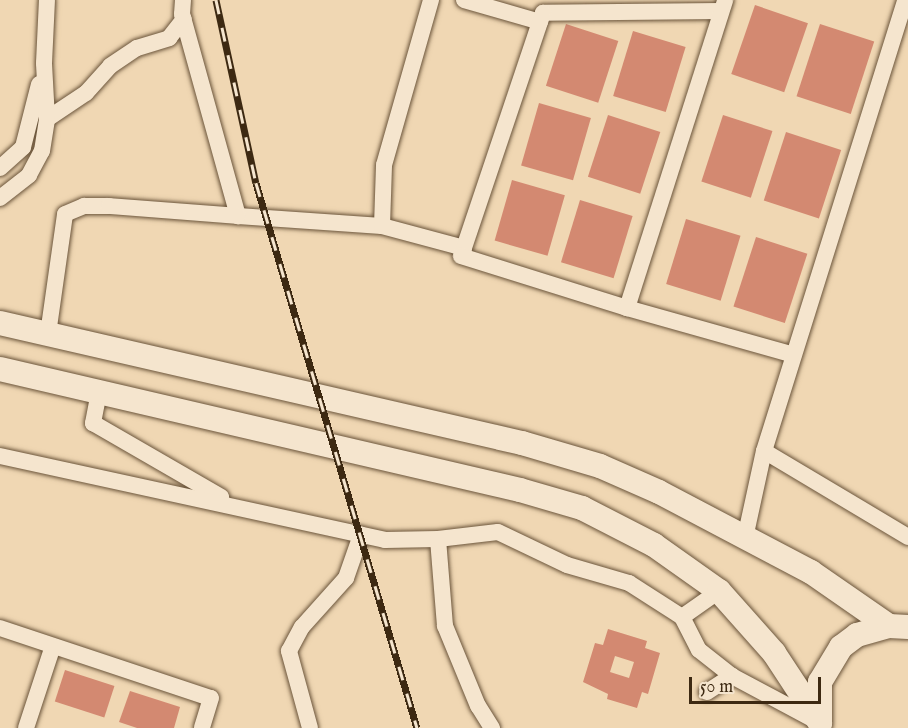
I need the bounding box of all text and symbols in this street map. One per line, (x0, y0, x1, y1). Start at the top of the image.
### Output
scale bar (692, 665, 824, 703)
text: 50 m (700, 676, 733, 699)

